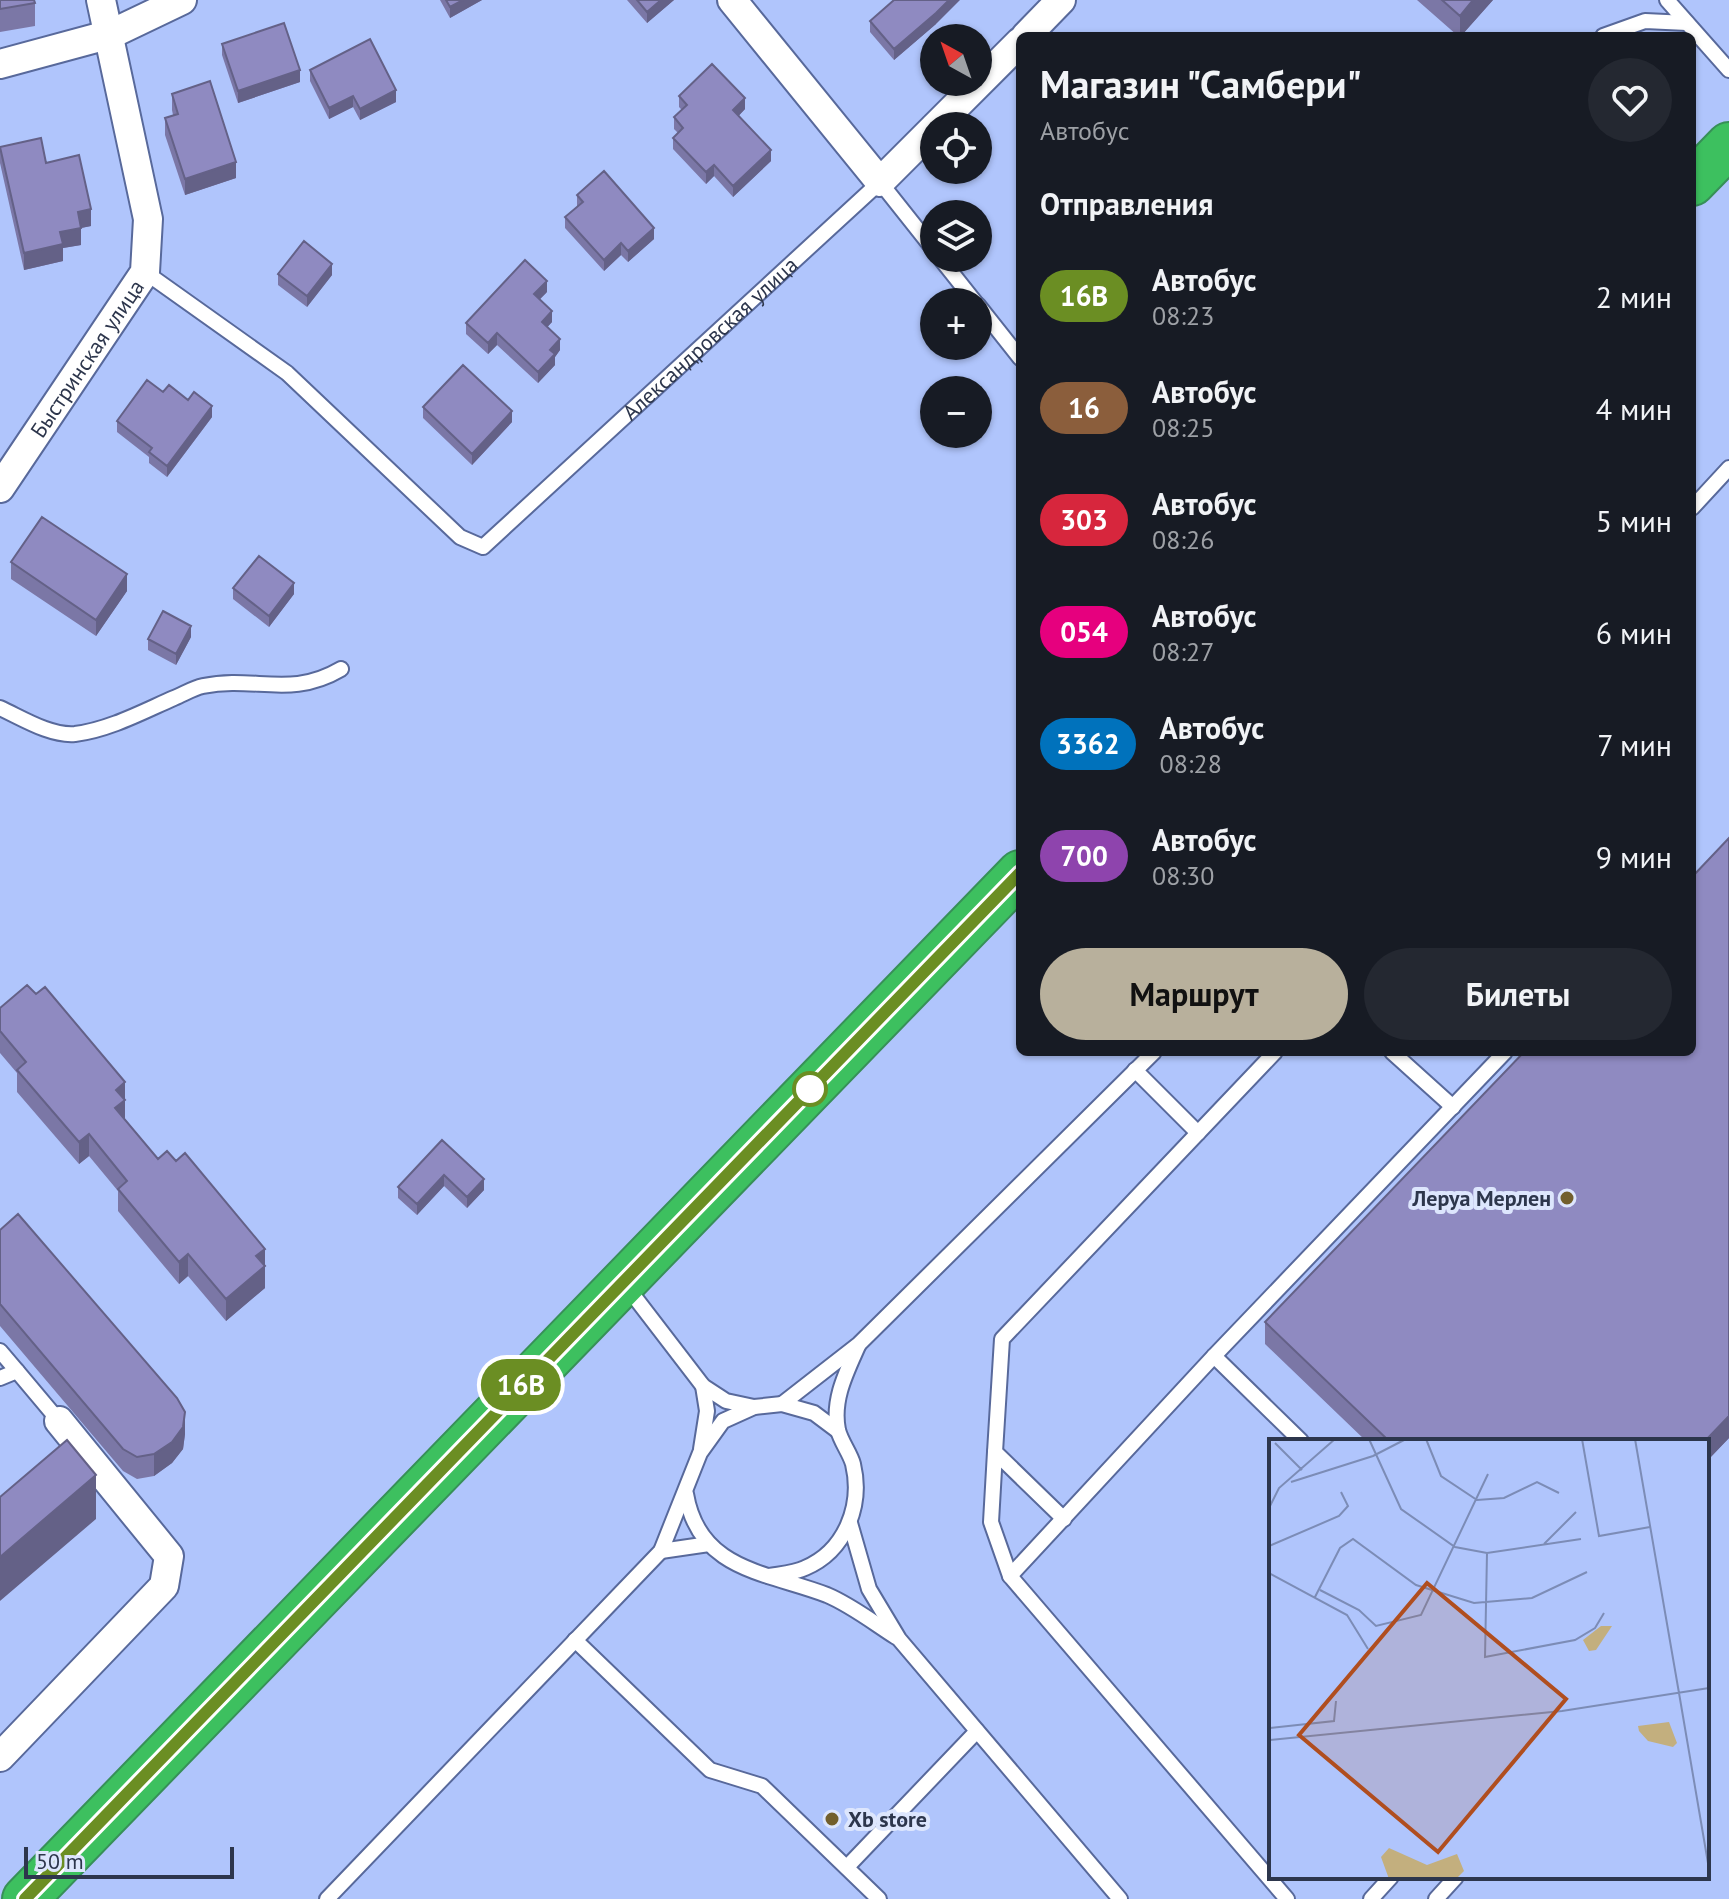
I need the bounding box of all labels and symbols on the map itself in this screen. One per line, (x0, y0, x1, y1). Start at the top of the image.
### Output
north arrow (920, 24, 992, 96)
street label: Александровская улица (616, 251, 803, 426)
street label: Быстринская улица (24, 274, 150, 443)
unlabelled marker (793, 1072, 827, 1106)
place label: Леруа Мерлен (1412, 1184, 1551, 1212)
marker: Леруа Мерлен (1558, 1189, 1576, 1207)
line badge: 16В (475, 1359, 567, 1411)
inset map (1269, 1439, 1709, 1879)
place label: Xb store (848, 1805, 927, 1833)
marker: Xb store (823, 1810, 841, 1828)
scale bar (24, 1843, 234, 1879)

